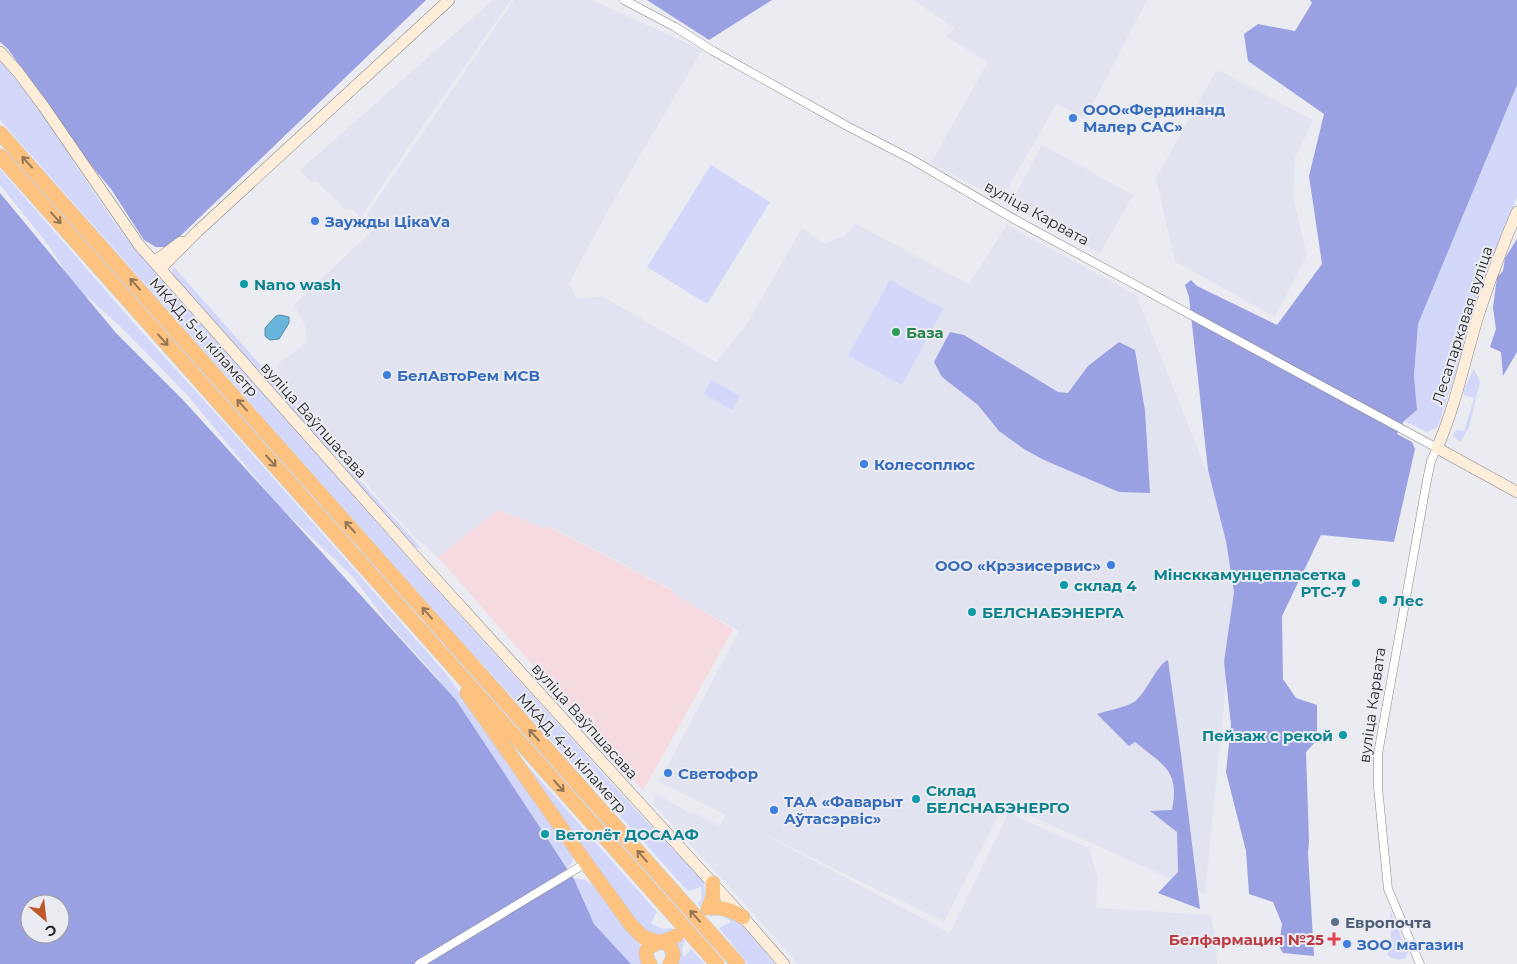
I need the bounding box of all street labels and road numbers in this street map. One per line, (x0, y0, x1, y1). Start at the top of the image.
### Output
street label: вуліца Карвата (981, 176, 1093, 250)
street label: Лесапаркавая вуліца (1427, 243, 1497, 407)
street label: МКАД, 5-ы кіламетр (145, 273, 263, 401)
street label: вуліца Ваўпшасава (257, 358, 371, 482)
street label: вуліца Карвата (1354, 646, 1390, 764)
street label: вуліца Ваўпшасава (528, 659, 642, 783)
street label: МКАД, 4-ы кіламетр (513, 689, 631, 817)

